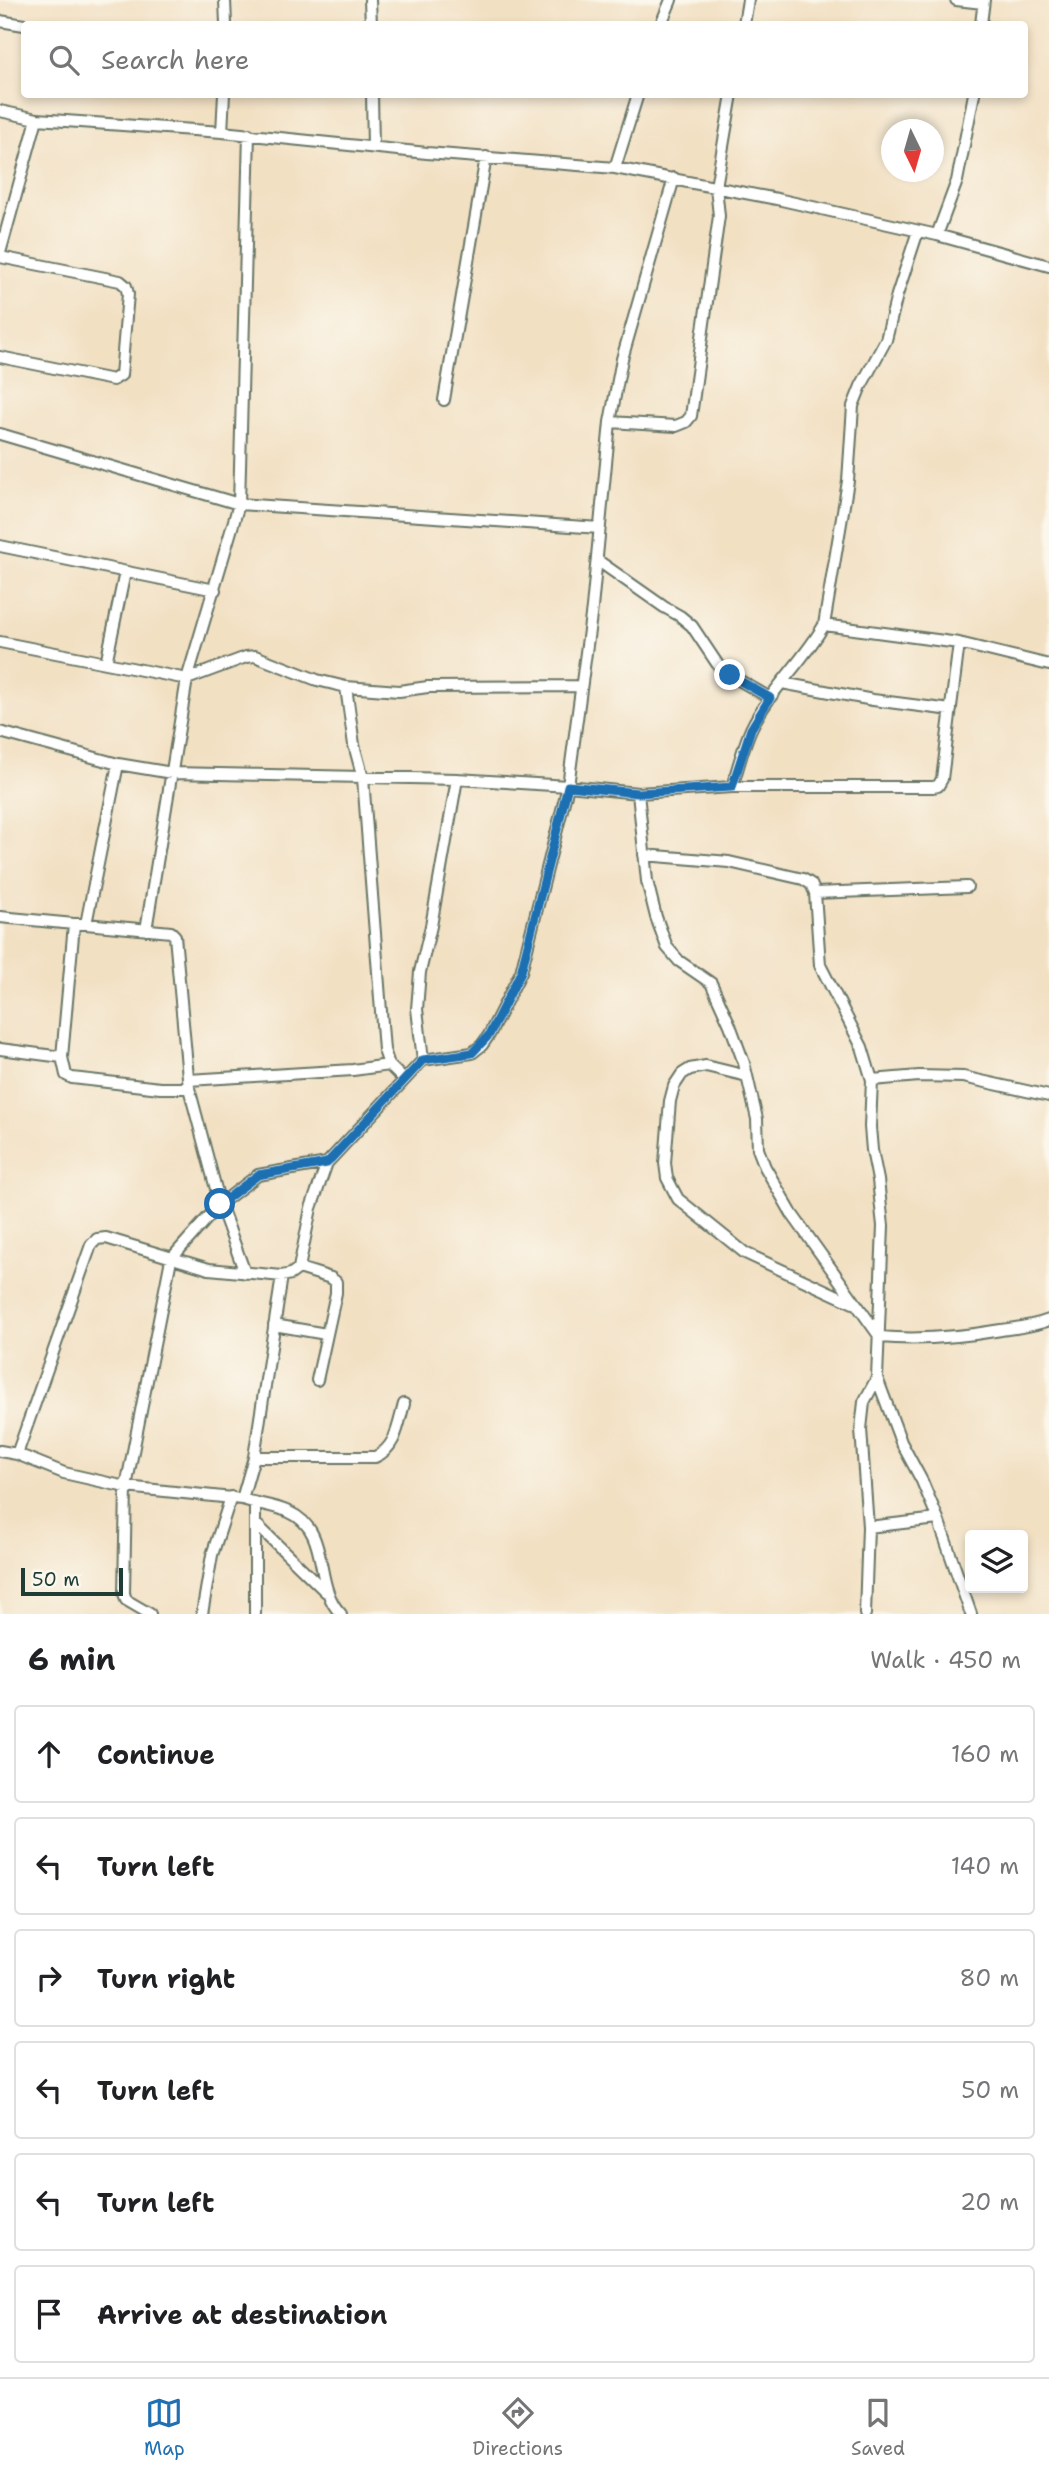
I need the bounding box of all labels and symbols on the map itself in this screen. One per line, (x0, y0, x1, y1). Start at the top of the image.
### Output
north arrow (881, 119, 944, 182)
route end (714, 659, 745, 690)
route start (204, 1188, 235, 1219)
scale bar (21, 1565, 122, 1597)

